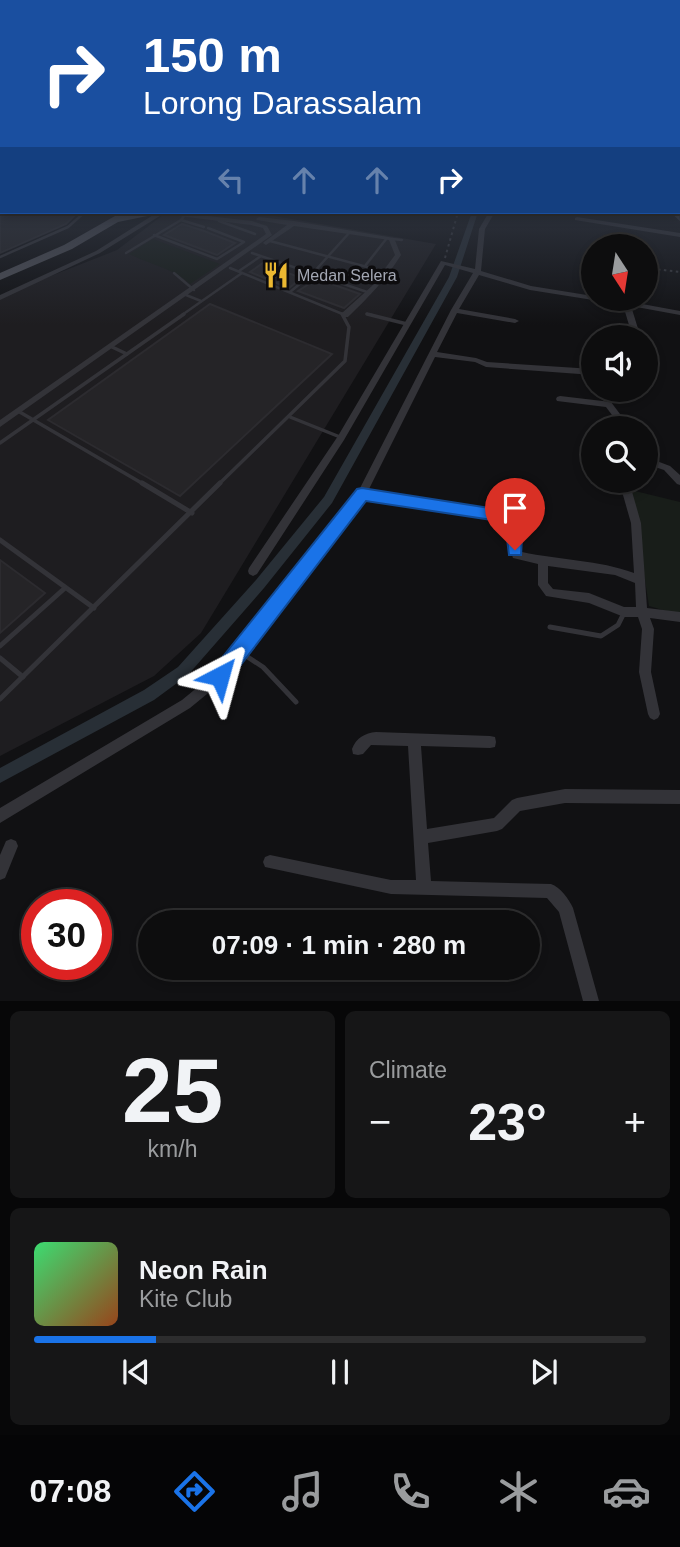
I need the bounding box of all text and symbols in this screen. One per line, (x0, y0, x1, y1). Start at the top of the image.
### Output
icon: right (28, 28, 119, 119)
text: 150 m (143, 28, 282, 82)
text: Lorong Darassalam (143, 85, 422, 121)
icon: left (212, 161, 250, 199)
icon: ahead (285, 161, 323, 199)
icon: ahead (358, 161, 396, 199)
icon: right (431, 161, 469, 199)
north arrow (581, 234, 658, 312)
map controls (581, 234, 658, 493)
restaurant icon: Medan Selera (261, 260, 291, 290)
place label: Medan Selera (297, 267, 397, 284)
button: sound (581, 325, 658, 402)
button: search (581, 416, 658, 493)
pin (485, 478, 545, 550)
icon: arrive (496, 489, 534, 527)
position arrow (183, 639, 257, 713)
speed limit sign: 30 (21, 889, 112, 980)
text: 07:09 · 1 min · 280 m (212, 930, 466, 960)
text: 25 (122, 1040, 223, 1141)
text: Climate (369, 1057, 447, 1083)
text: 23° (468, 1093, 547, 1151)
text: − (369, 1101, 391, 1143)
text: + (624, 1101, 646, 1143)
text: km/h (148, 1136, 197, 1162)
text: Neon Rain (139, 1255, 268, 1285)
text: Kite Club (139, 1286, 232, 1312)
icon: previous (117, 1353, 155, 1391)
icon: pause (321, 1353, 359, 1391)
icon: next (525, 1353, 563, 1391)
icon: directions (170, 1467, 219, 1516)
icon: music (278, 1467, 327, 1516)
icon: phone (386, 1467, 435, 1516)
icon: climate (494, 1467, 543, 1516)
icon: car (602, 1467, 651, 1516)
text: 07:08 (29, 1473, 111, 1509)

